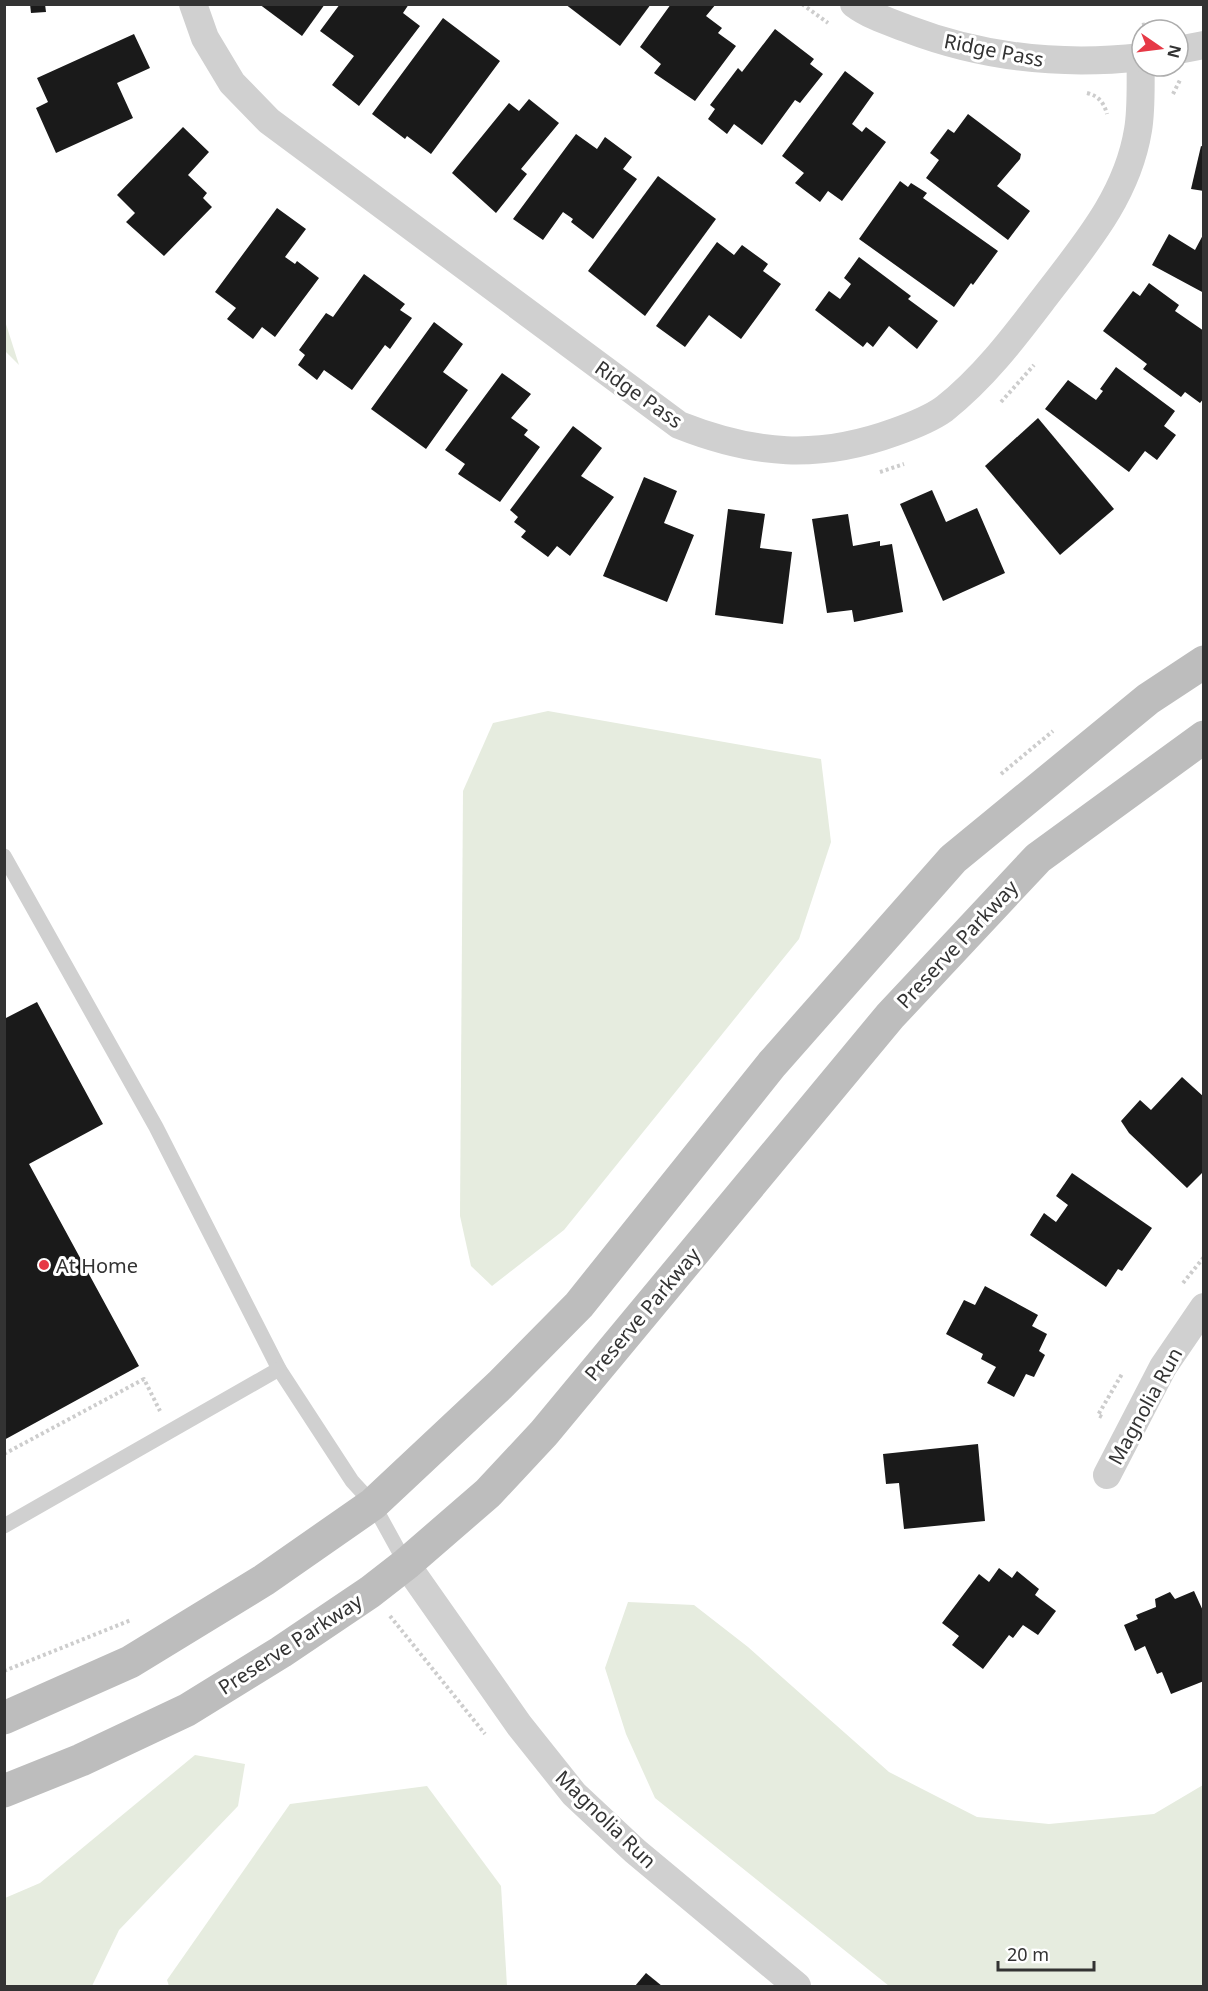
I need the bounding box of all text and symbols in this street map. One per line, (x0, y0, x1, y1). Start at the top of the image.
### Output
north arrow (1130, 18, 1190, 78)
street label: Ridge Pass (942, 27, 1046, 73)
text: N (1162, 43, 1187, 61)
street label: Ridge Pass (590, 354, 688, 434)
street label: Preserve Parkway (890, 873, 1024, 1014)
street label: Preserve Parkway (578, 1241, 706, 1386)
place label: At Home (56, 1252, 138, 1279)
marker: At Home (37, 1258, 51, 1272)
street label: Magnolia Run (1102, 1343, 1188, 1469)
street label: Preserve Parkway (213, 1587, 368, 1701)
street label: Magnolia Run (550, 1764, 662, 1874)
scale bar (998, 1934, 1094, 1972)
text: 20 m (1007, 1942, 1049, 1966)

